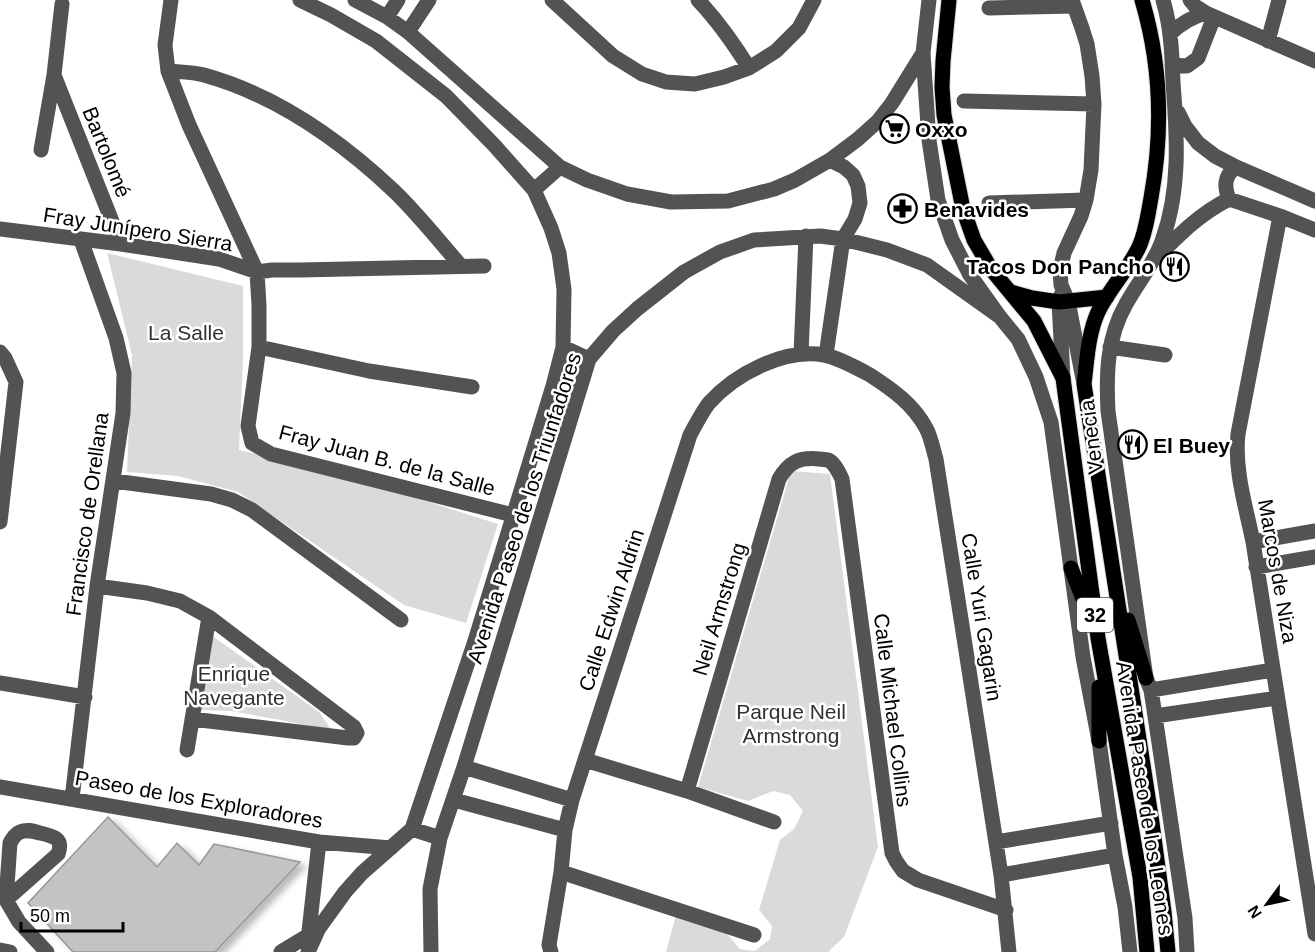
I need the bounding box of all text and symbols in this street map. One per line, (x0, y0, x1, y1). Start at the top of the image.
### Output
street label: Bartolomé (78, 103, 136, 201)
supermarket icon: Oxxo (878, 113, 910, 145)
place label: Oxxo (915, 118, 968, 141)
pharmacy icon: Benavides (887, 193, 919, 225)
place label: Benavides (924, 198, 1029, 221)
street label: Fray Junípero Sierra (42, 203, 235, 255)
restaurant icon: Tacos Don Pancho (1159, 250, 1191, 282)
place label: Tacos Don Pancho (967, 255, 1154, 278)
park label: La Salle (148, 321, 224, 344)
street label: Avenida Paseo de los Triunfadores (463, 350, 585, 666)
street label: Venecia (1075, 398, 1107, 475)
street label: Francisco de Orellana (61, 410, 113, 617)
street label: Fray Juan B. de la Salle (276, 420, 498, 500)
restaurant icon: El Buey (1116, 429, 1148, 461)
place label: El Buey (1153, 434, 1230, 457)
street label: Marcos de Niza (1254, 497, 1302, 645)
street label: Calle Edwin Aldrin (574, 526, 648, 694)
street label: Calle Yuri Gagarin (957, 531, 1007, 703)
street label: Neil Armstrong (688, 540, 750, 678)
road number: 32 (1077, 598, 1113, 632)
street label: Calle Michael Collins (870, 612, 916, 808)
street label: Avenida Paseo de los Leones (1112, 659, 1178, 937)
park label: Enrique Navegante (183, 662, 285, 709)
park label: Parque Neil Armstrong (736, 700, 846, 747)
street label: Paseo de los Exploradores (73, 766, 325, 832)
north arrow (1237, 874, 1297, 934)
scale bar (21, 895, 123, 933)
text: N (1245, 902, 1265, 921)
text: 50 m (30, 906, 70, 926)

